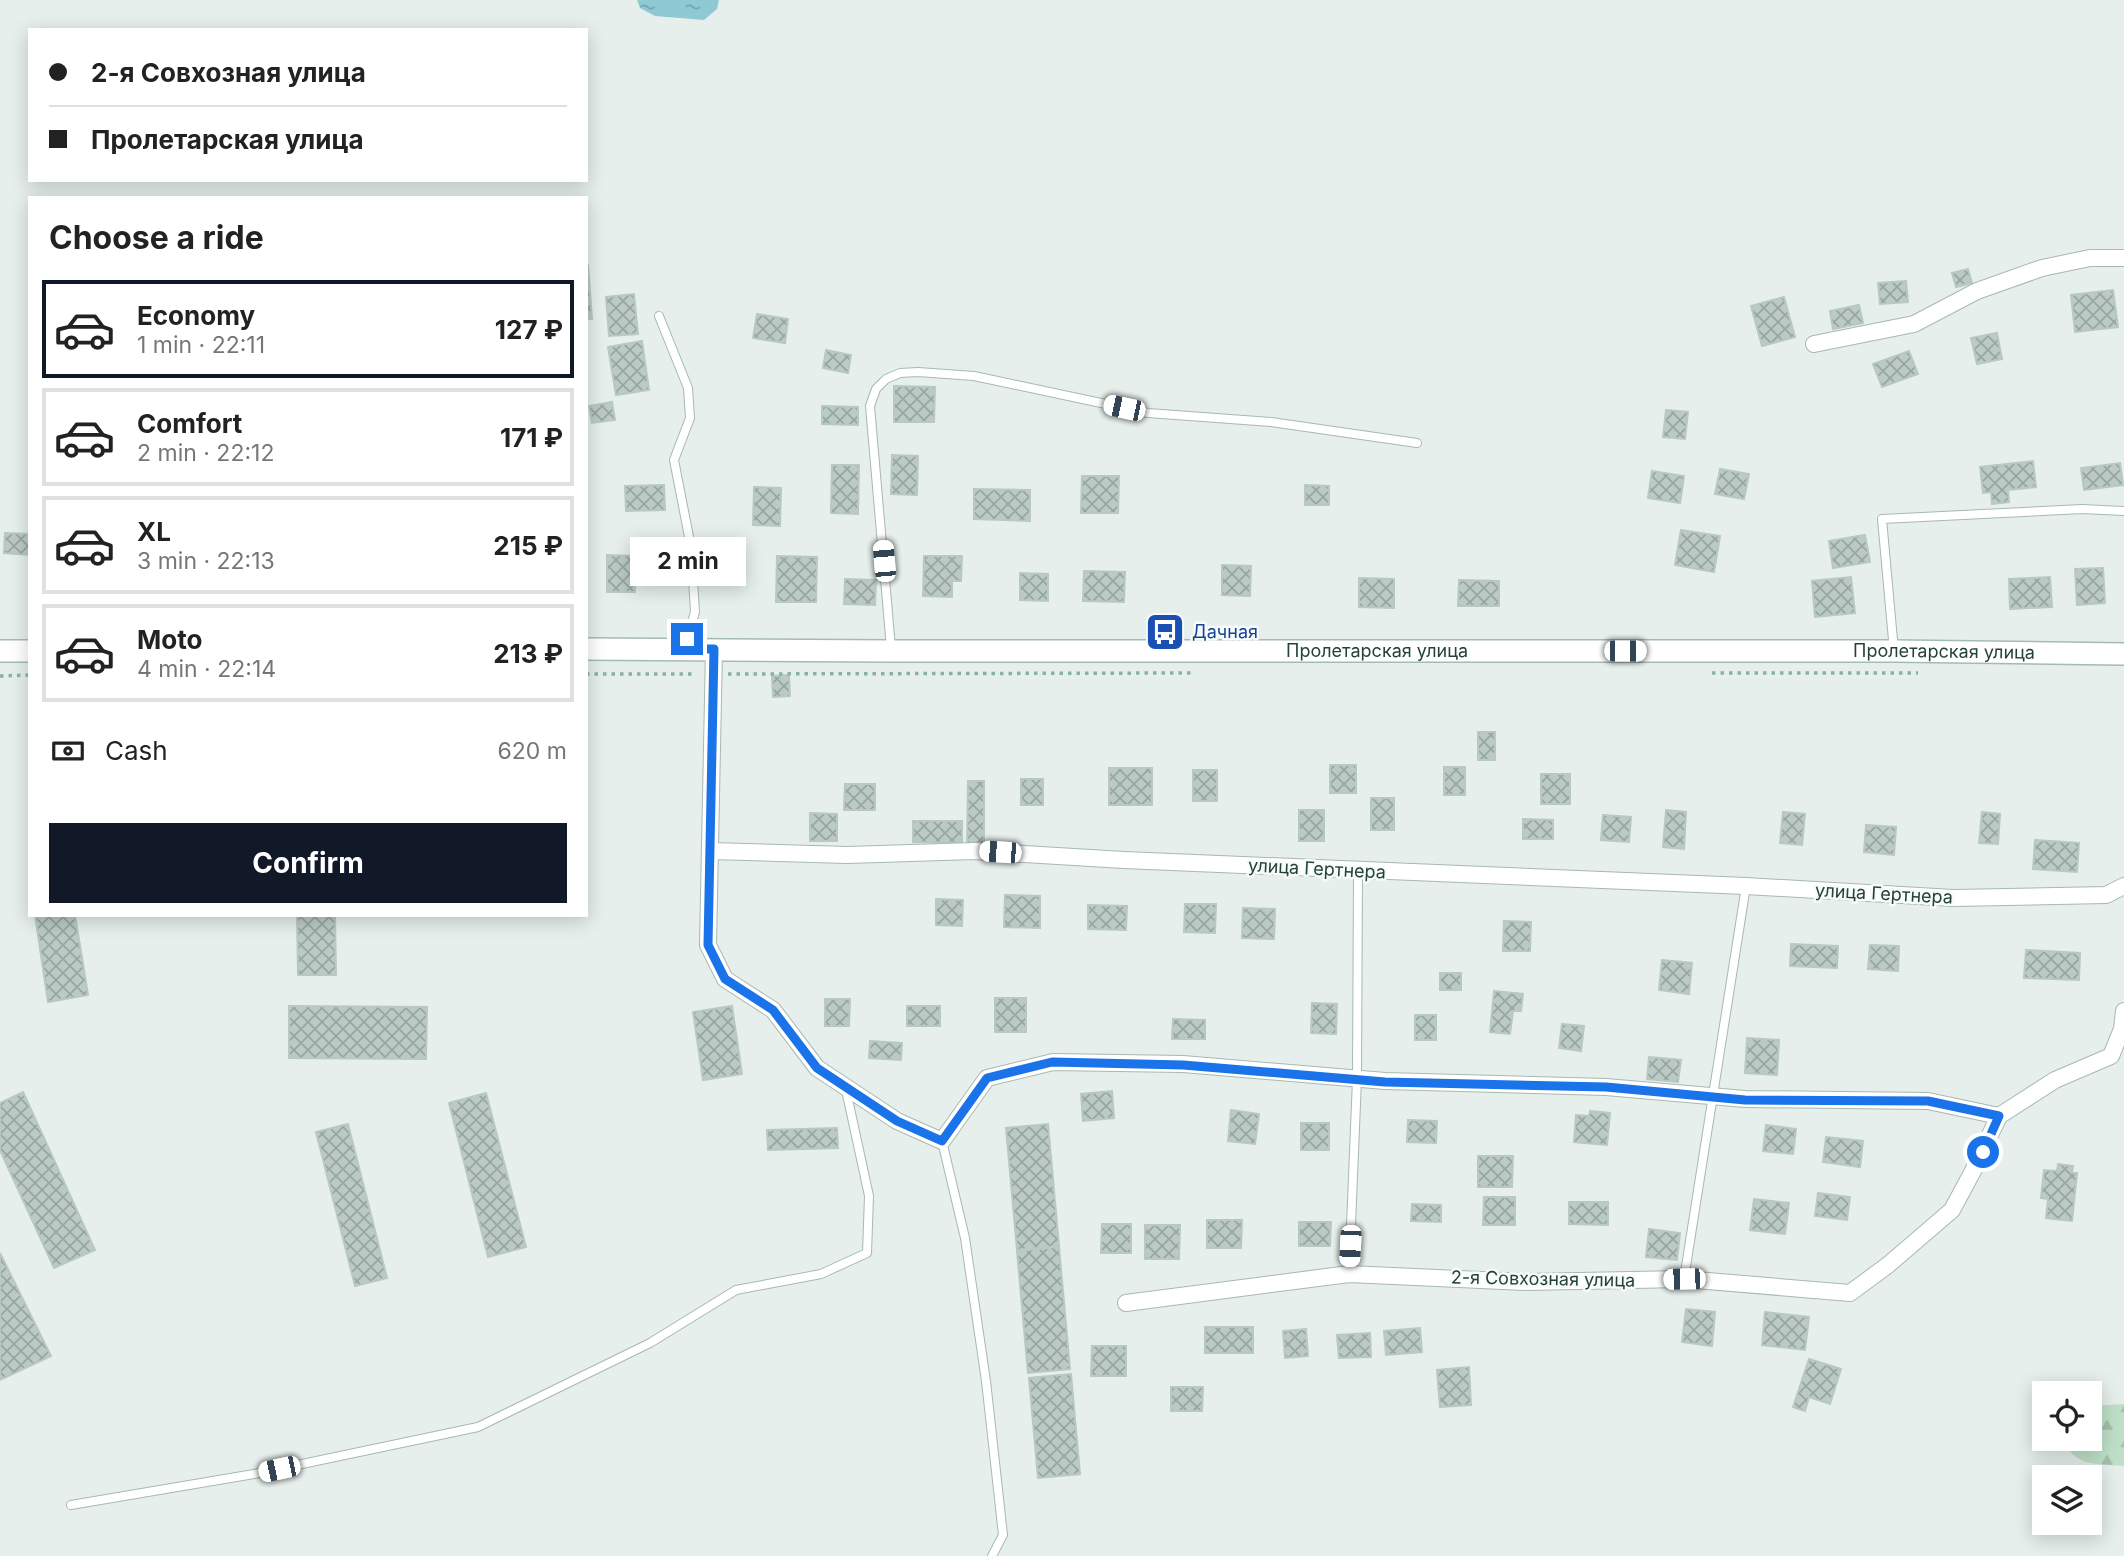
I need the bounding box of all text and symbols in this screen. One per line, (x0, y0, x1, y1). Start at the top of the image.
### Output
text: 2-я Совхозная улица (91, 57, 366, 88)
text: Пролетарская улица (91, 124, 364, 155)
text: Choose a ride (49, 218, 264, 257)
icon: car (53, 298, 116, 361)
text: Economy (137, 300, 255, 331)
text: 127 ₽ (495, 314, 563, 345)
text: 1 min · 22:11 (137, 331, 265, 359)
car (1102, 393, 1147, 423)
icon: car (53, 406, 116, 469)
text: Comfort (137, 408, 242, 439)
text: 171 ₽ (500, 422, 563, 453)
text: 2 min · 22:12 (137, 439, 274, 467)
icon: car (53, 514, 116, 577)
text: XL (137, 516, 171, 547)
text: 215 ₽ (493, 530, 563, 561)
callout: 2 min (629, 538, 745, 586)
car (872, 539, 897, 583)
text: 3 min · 22:13 (137, 547, 275, 575)
text: 2 min (657, 547, 719, 575)
bus stop icon: Дачная (1144, 611, 1186, 653)
place label: Дачная (1192, 621, 1258, 642)
icon: car (53, 622, 116, 685)
route end (671, 623, 703, 655)
text: Moto (137, 624, 202, 655)
text: 213 ₽ (493, 638, 563, 669)
street label: Пролетарская улица (1286, 640, 1468, 661)
street label: Пролетарская улица (1853, 640, 2035, 663)
car (1605, 641, 1647, 662)
text: 4 min · 22:14 (137, 655, 276, 683)
icon: cash (49, 732, 87, 770)
text: Cash (105, 735, 168, 766)
text: 620 m (498, 737, 567, 765)
button: Confirm (49, 823, 567, 903)
car (979, 840, 1022, 864)
street label: улица Гертнера (1248, 854, 1386, 883)
street label: улица Гертнера (1815, 879, 1953, 908)
route start (1967, 1136, 1999, 1168)
car (1339, 1224, 1362, 1268)
street label: 2-я Совхозная улица (1451, 1266, 1635, 1291)
car (1663, 1268, 1706, 1290)
map controls (2032, 1381, 2102, 1535)
button: locate (2032, 1381, 2102, 1451)
car (257, 1454, 302, 1484)
button: layers (2032, 1465, 2102, 1535)

